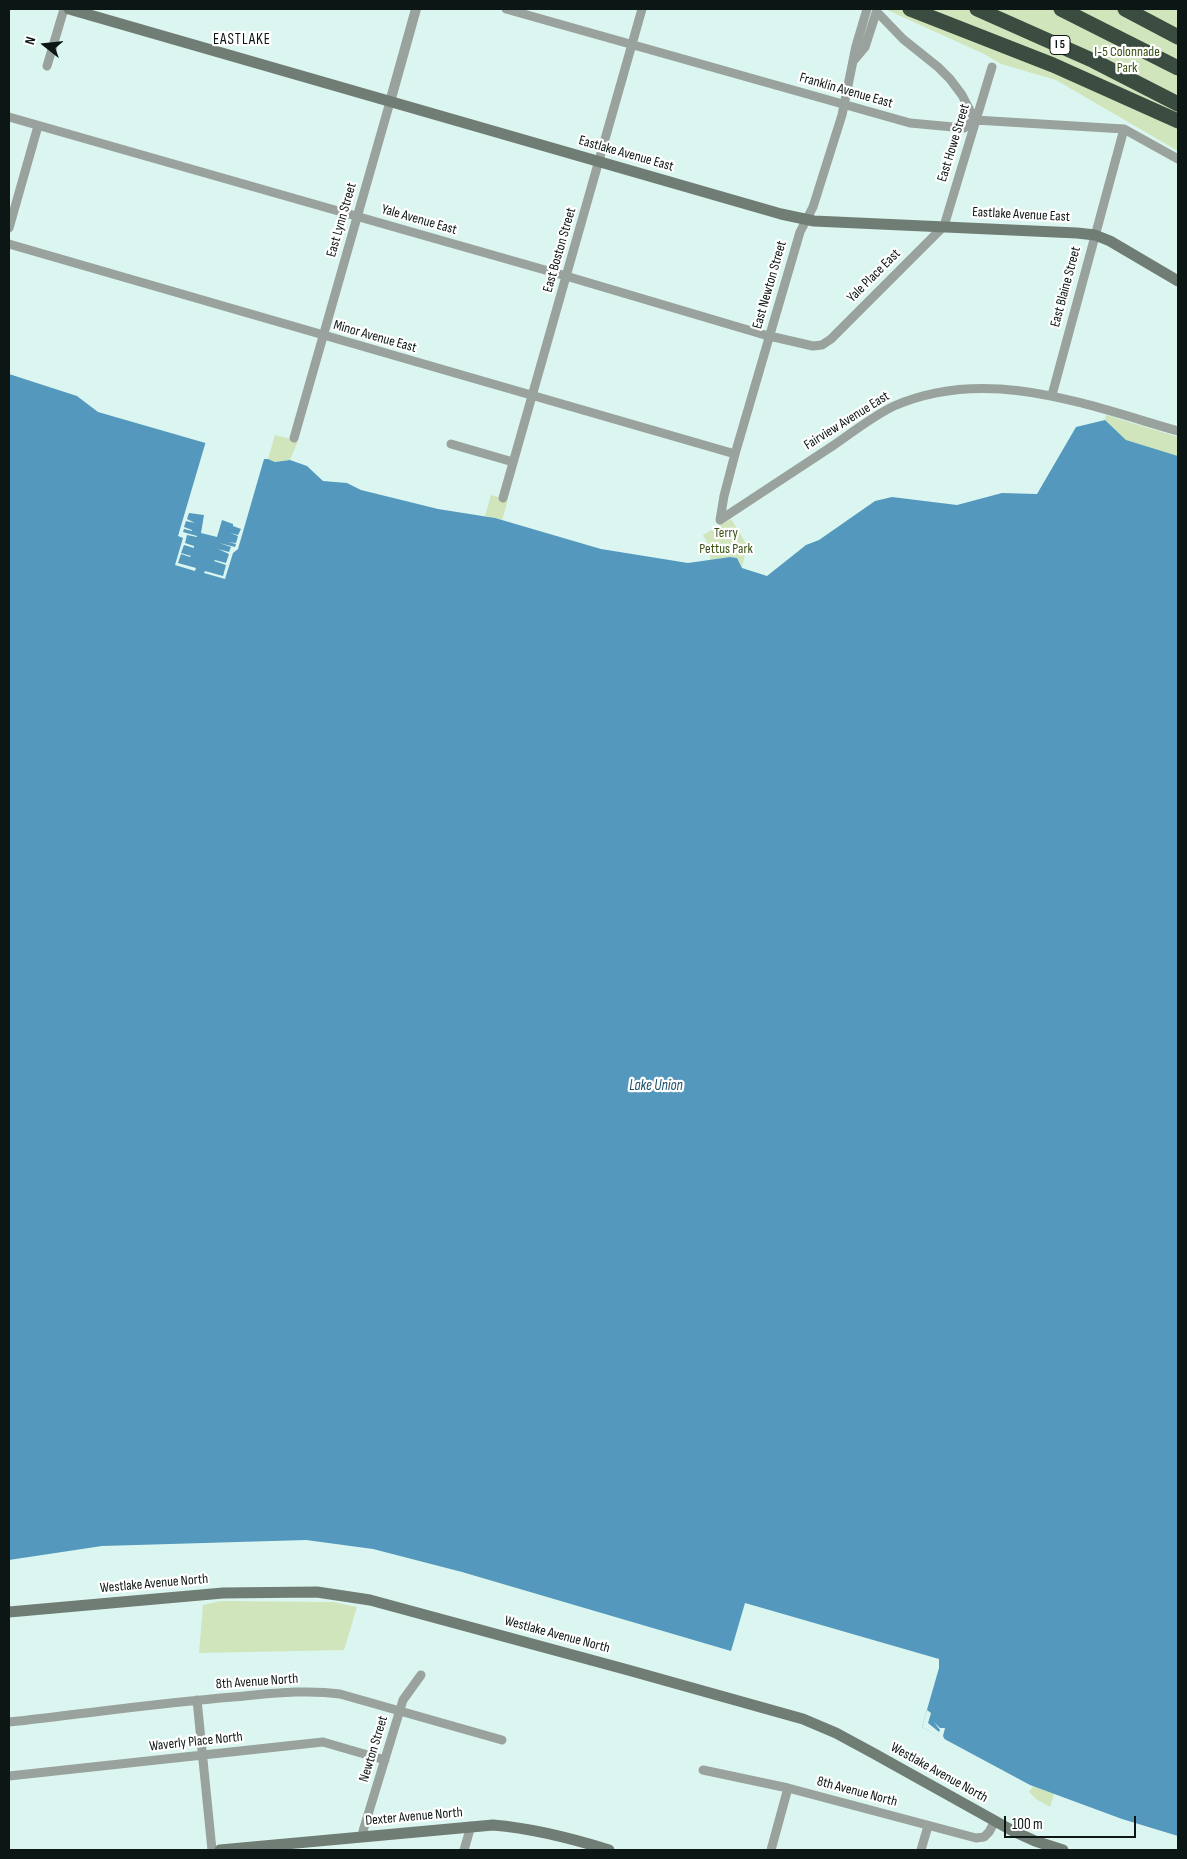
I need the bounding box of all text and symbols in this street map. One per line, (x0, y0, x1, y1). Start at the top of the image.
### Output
north arrow (20, 20, 70, 70)
district label: EASTLAKE (212, 31, 272, 49)
text: N (21, 35, 39, 47)
road number: I 5 (1050, 36, 1070, 54)
park label: I-5 Colonnade Park (1094, 44, 1160, 76)
street label: Franklin Avenue East (797, 70, 895, 112)
street label: East Howe Street (934, 102, 974, 184)
street label: Eastlake Avenue East (577, 132, 675, 176)
street label: East Lynn Street (323, 181, 361, 259)
street label: Yale Avenue East (379, 201, 459, 239)
street label: Eastlake Avenue East (972, 204, 1070, 226)
street label: East Boston Street (540, 206, 580, 294)
street label: East Newton Street (749, 239, 791, 331)
street label: East Blaine Street (1047, 245, 1085, 329)
street label: Yale Place East (844, 246, 904, 306)
street label: Minor Avenue East (332, 317, 418, 357)
street label: Fairview Avenue East (801, 388, 893, 454)
park label: Terry Pettus Park (699, 525, 753, 558)
water label: Lake Union (629, 1077, 683, 1095)
street label: Westlake Avenue North (99, 1571, 209, 1597)
street label: Westlake Avenue North (502, 1613, 612, 1657)
street label: 8th Avenue North (215, 1671, 299, 1693)
street label: Newton Street (356, 1714, 392, 1784)
street label: Waverly Place North (148, 1729, 244, 1755)
street label: Westlake Avenue North (887, 1739, 991, 1807)
street label: 8th Avenue North (815, 1773, 899, 1811)
street label: Dexter Avenue North (365, 1804, 463, 1830)
scale bar (1007, 1806, 1140, 1838)
text: 100 m (1012, 1815, 1043, 1834)

